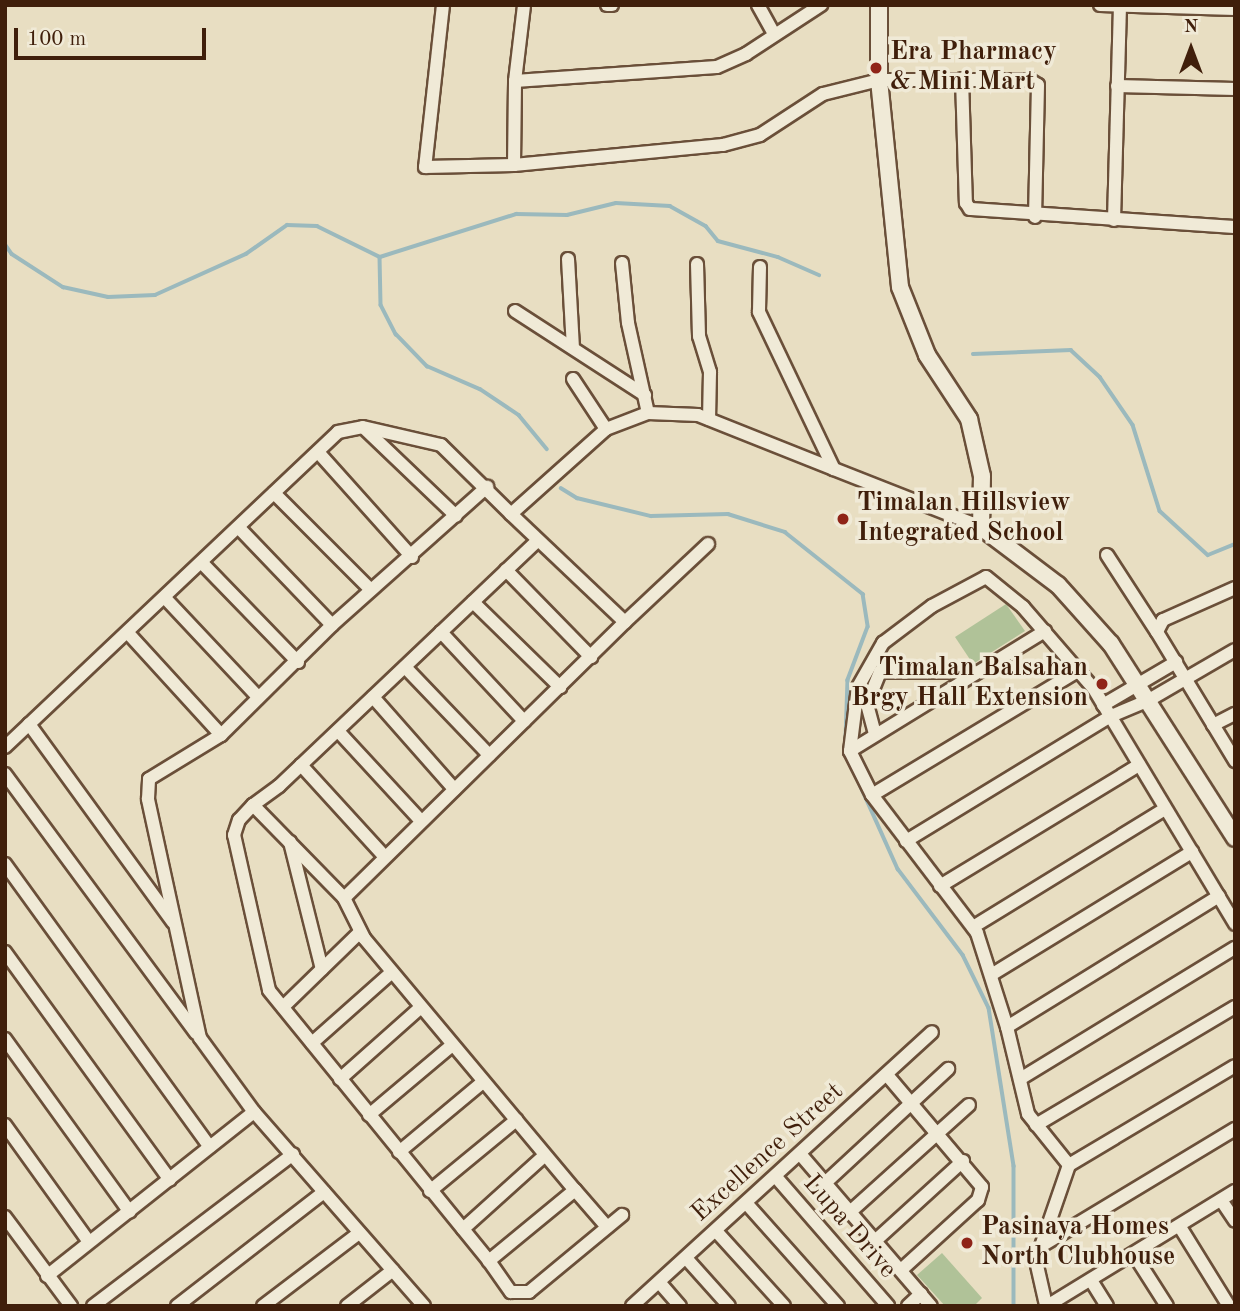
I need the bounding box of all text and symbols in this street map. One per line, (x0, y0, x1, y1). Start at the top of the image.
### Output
scale bar (18, 14, 210, 58)
north arrow (1156, 14, 1226, 84)
text: N (1184, 18, 1198, 37)
text: 100 m (27, 29, 86, 50)
place label: Era Pharmacy & Mini Mart (890, 37, 1057, 98)
marker: Era Pharmacy & Mini Mart (868, 60, 884, 76)
place label: Timalan Hillsview Integrated School (857, 488, 1071, 550)
marker: Timalan Hillsview Integrated School (835, 511, 851, 527)
place label: Timalan Balsahan Brgy Hall Extension (851, 653, 1088, 714)
marker: Timalan Balsahan Brgy Hall Extension (1094, 676, 1110, 692)
street label: Excellence Street (686, 1077, 850, 1229)
street label: Lupa Drive (795, 1169, 903, 1285)
place label: Pasinaya Homes North Clubhouse (981, 1212, 1175, 1274)
marker: Pasinaya Homes North Clubhouse (959, 1235, 975, 1251)

